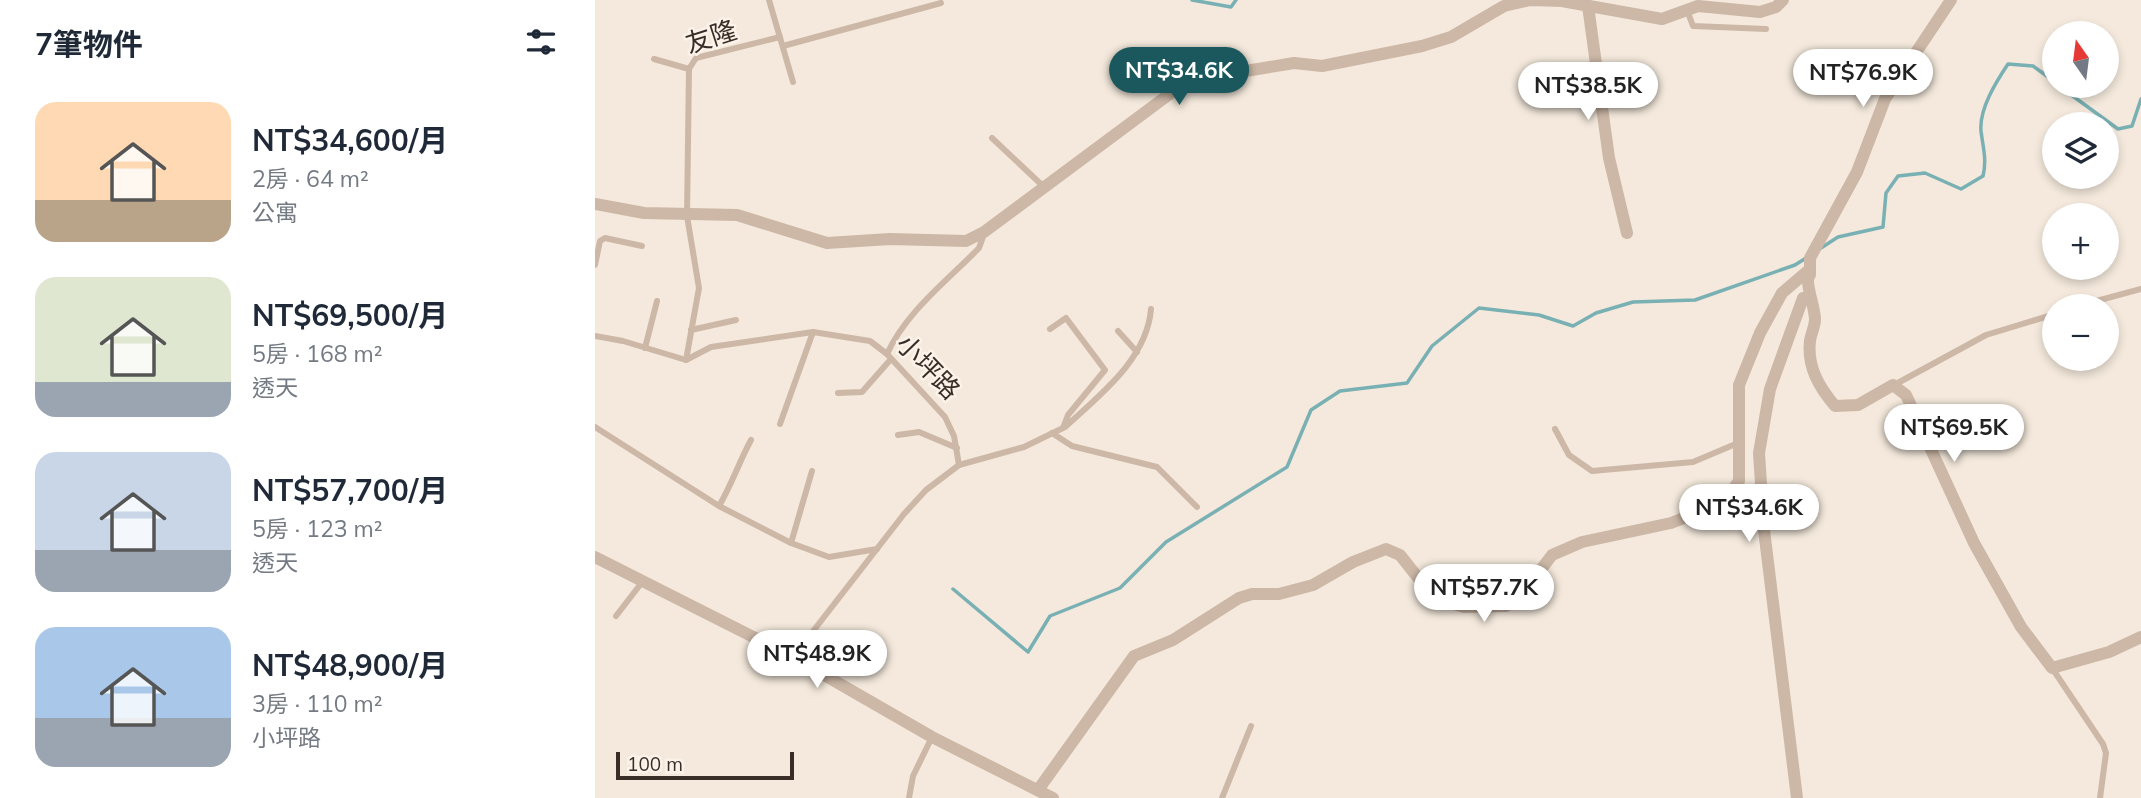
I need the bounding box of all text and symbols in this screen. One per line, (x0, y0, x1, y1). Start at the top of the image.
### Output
street label: 友隆 (681, 13, 741, 60)
north arrow (2042, 21, 2119, 98)
map controls (2042, 21, 2119, 371)
icon: filters (522, 23, 560, 61)
text: 7筆物件 (35, 25, 143, 63)
pin: NT$34.6K (1107, 48, 1251, 107)
pin: NT$76.9K (1791, 50, 1935, 109)
text: NT$34.6K (1125, 55, 1233, 84)
text: NT$76.9K (1809, 57, 1917, 86)
pin: NT$38.5K (1516, 62, 1660, 122)
text: NT$38.5K (1534, 70, 1642, 99)
button: layers (2042, 112, 2119, 189)
text: NT$34,600/月 (252, 121, 448, 159)
icon: home (91, 130, 175, 214)
text: 2房 · 64 m² (252, 164, 369, 193)
text: 公寓 (252, 198, 298, 227)
button: + (2042, 203, 2119, 280)
button: − (2042, 294, 2119, 371)
text: NT$69,500/月 (252, 296, 448, 334)
icon: home (91, 305, 175, 389)
street label: 小坪路 (889, 327, 967, 406)
text: 5房 · 168 m² (252, 339, 382, 368)
text: 透天 (252, 373, 298, 402)
pin: NT$69.5K (1882, 405, 2026, 464)
text: NT$69.5K (1900, 412, 2008, 441)
text: NT$57,700/月 (252, 471, 448, 509)
icon: home (91, 480, 175, 564)
pin: NT$34.6K (1677, 484, 1821, 544)
text: NT$34.6K (1695, 492, 1803, 521)
text: 5房 · 123 m² (252, 514, 382, 543)
text: 透天 (252, 548, 298, 577)
pin: NT$57.7K (1412, 564, 1556, 624)
text: NT$57.7K (1430, 572, 1538, 601)
pin: NT$48.9K (745, 630, 889, 690)
text: NT$48.9K (763, 638, 871, 667)
text: NT$48,900/月 (252, 646, 448, 684)
icon: home (91, 655, 175, 739)
text: 3房 · 110 m² (252, 689, 382, 718)
text: 小坪路 (252, 723, 321, 752)
scale bar (616, 749, 795, 781)
text: 100 m (627, 752, 683, 776)

